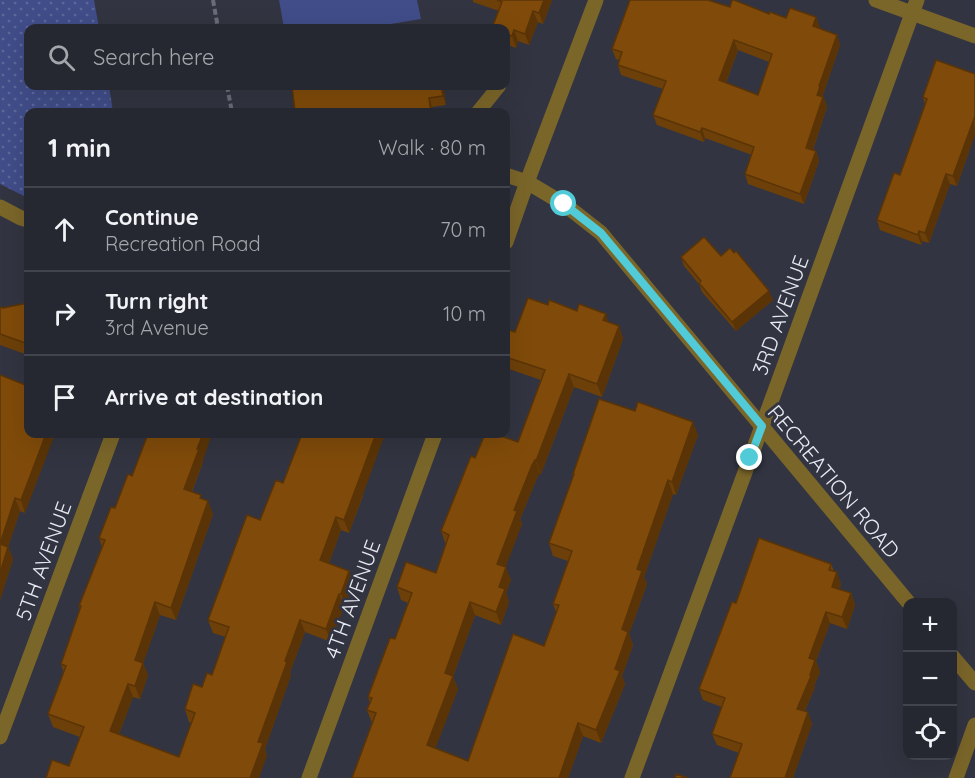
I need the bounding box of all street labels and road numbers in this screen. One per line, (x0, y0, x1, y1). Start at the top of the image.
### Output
street label: 3RD AVENUE (746, 252, 814, 378)
street label: RECREATION ROAD (762, 399, 906, 563)
street label: 5TH AVENUE (9, 498, 77, 624)
street label: 4TH AVENUE (319, 536, 385, 662)

